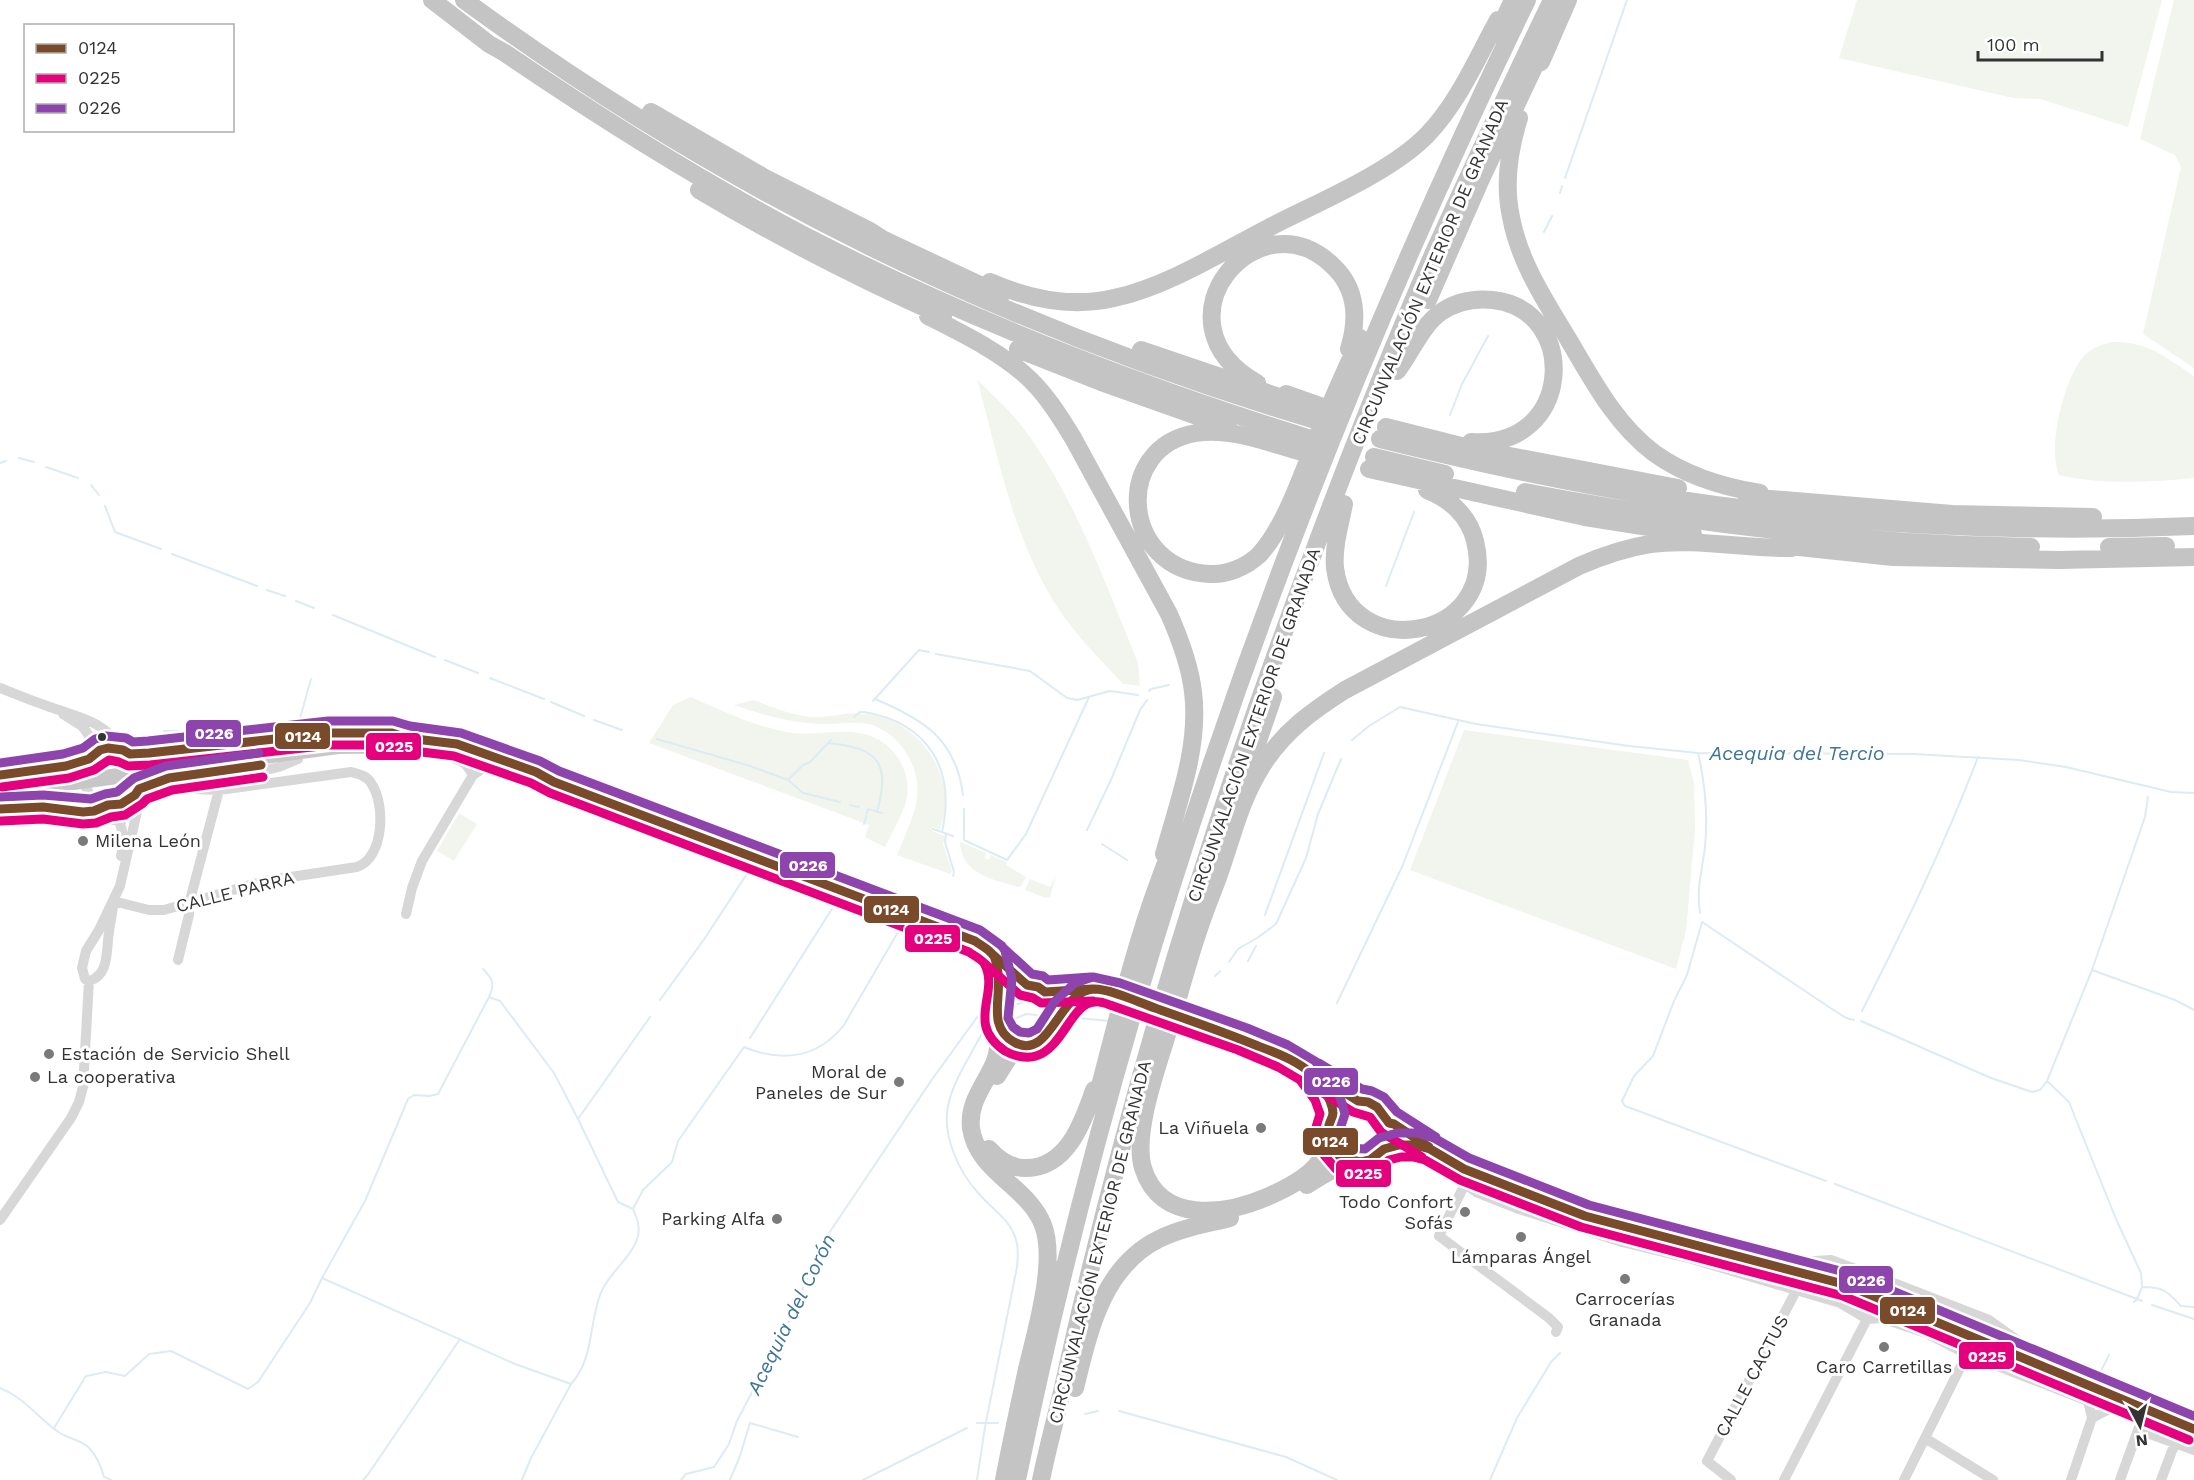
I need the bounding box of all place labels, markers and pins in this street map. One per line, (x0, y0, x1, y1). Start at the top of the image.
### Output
unlabelled marker (96, 731, 108, 743)
place label: Milena León (95, 830, 201, 851)
marker: Milena León (76, 834, 90, 848)
place label: Estación de Servicio Shell (61, 1043, 290, 1064)
marker: Estación de Servicio Shell (42, 1047, 56, 1061)
place label: Moral de Paneles de Sur (755, 1061, 887, 1103)
place label: La cooperativa (47, 1066, 176, 1087)
marker: La cooperativa (28, 1070, 42, 1084)
marker: Moral de Paneles de Sur (892, 1075, 906, 1089)
place label: La Viñuela (1158, 1117, 1249, 1138)
marker: La Viñuela (1254, 1121, 1268, 1135)
place label: Todo Confort Sofás (1339, 1191, 1453, 1233)
marker: Todo Confort Sofás (1458, 1205, 1472, 1219)
place label: Parking Alfa (661, 1208, 765, 1229)
marker: Parking Alfa (770, 1212, 784, 1226)
marker: Lámparas Ángel (1514, 1230, 1528, 1244)
place label: Lámparas Ángel (1451, 1246, 1592, 1267)
marker: Carrocerías Granada (1618, 1272, 1632, 1286)
place label: Carrocerías Granada (1575, 1288, 1675, 1330)
marker: Caro Carretillas (1877, 1340, 1891, 1354)
place label: Caro Carretillas (1816, 1356, 1952, 1377)

